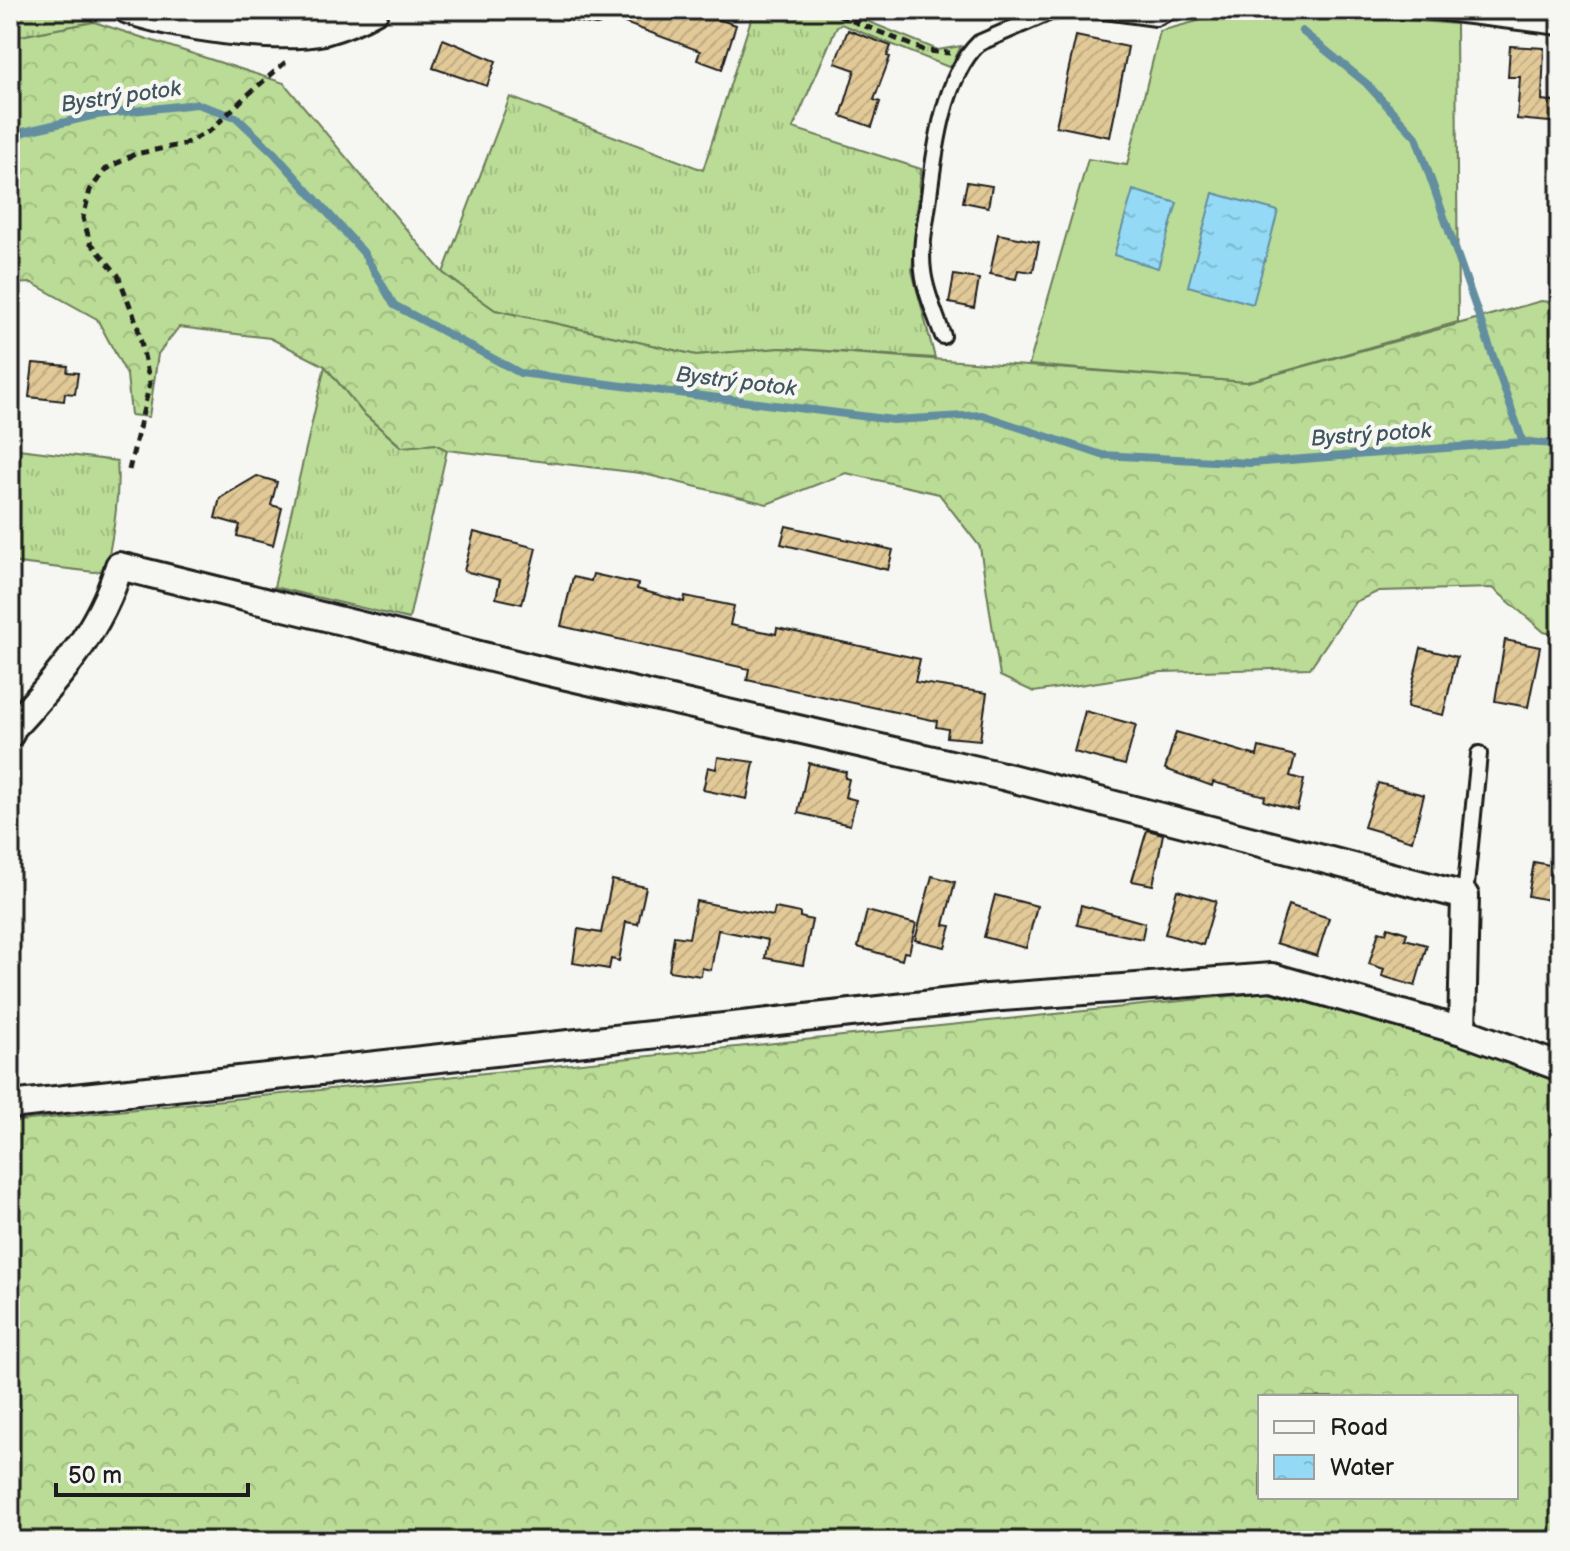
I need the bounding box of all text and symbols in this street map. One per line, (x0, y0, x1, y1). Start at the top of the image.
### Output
water label: Bystrý potok (59, 75, 184, 119)
water label: Bystrý potok (674, 361, 799, 403)
water label: Bystrý potok (1310, 417, 1433, 453)
legend (1258, 1395, 1518, 1499)
text: Road (1330, 1413, 1388, 1442)
scale bar (56, 1447, 248, 1497)
text: Water (1330, 1453, 1394, 1482)
text: 50 m (68, 1461, 122, 1490)

